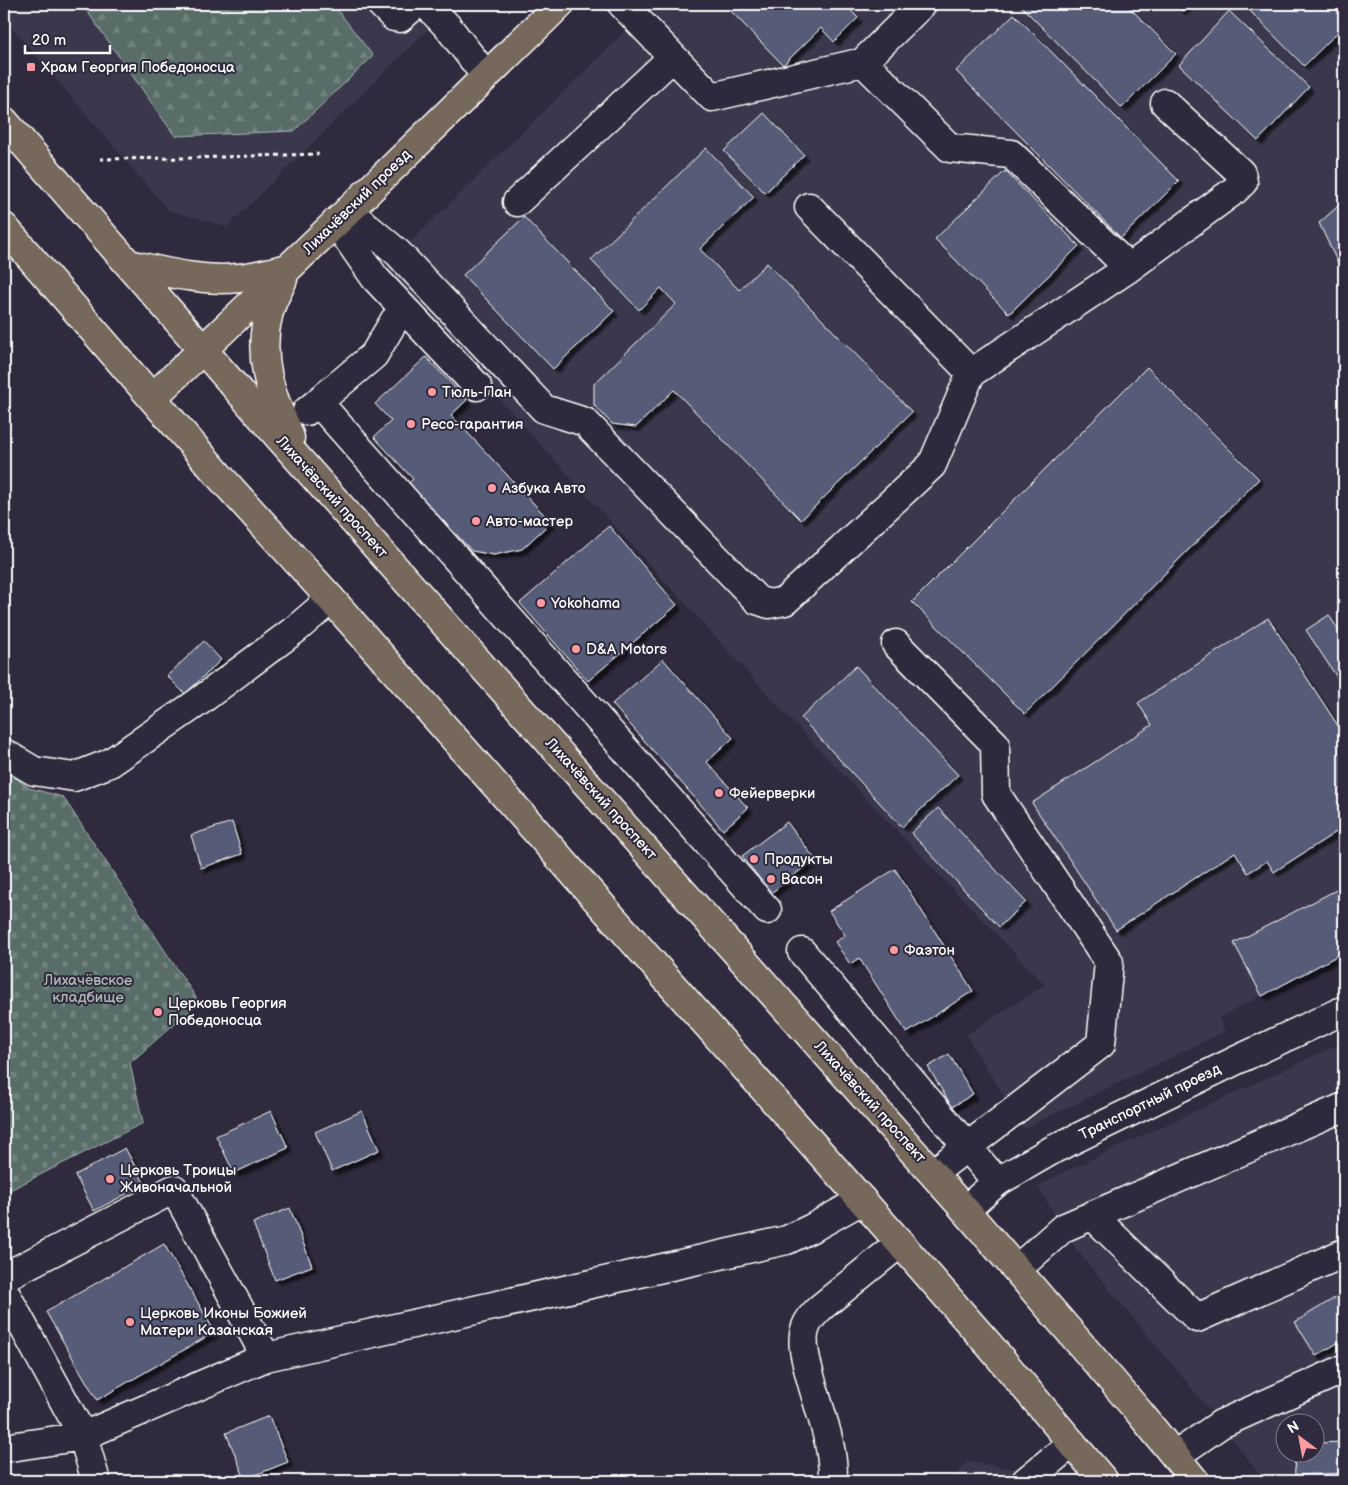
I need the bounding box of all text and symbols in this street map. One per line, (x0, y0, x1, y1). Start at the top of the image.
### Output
scale bar (25, 22, 110, 54)
text: 20 m (32, 31, 66, 50)
place label: Храм Георгия Победоносца (41, 58, 235, 77)
marker: Храм Георгия Победоносца (25, 61, 37, 73)
street label: Лихачёвский проезд (298, 145, 415, 259)
place label: Тюль-Пан (442, 383, 512, 402)
marker: Тюль-Пан (426, 386, 438, 398)
place label: Ресо-гарантия (421, 415, 523, 434)
marker: Ресо-гарантия (405, 418, 417, 430)
street label: Лихачёвский проспект (271, 431, 392, 562)
place label: Азбука Авто (501, 479, 586, 498)
marker: Азбука Авто (486, 482, 498, 494)
place label: Авто-мастер (485, 512, 573, 531)
marker: Авто-мастер (470, 515, 482, 527)
place label: Yokohama (550, 594, 620, 613)
marker: Yokohama (535, 597, 547, 609)
place label: D&A Motors (586, 640, 667, 659)
marker: D&A Motors (570, 643, 582, 655)
street label: Лихачёвский проспект (540, 733, 661, 864)
place label: Фейерверки (729, 784, 815, 803)
marker: Фейерверки (713, 787, 725, 799)
place label: Продукты (764, 850, 833, 869)
marker: Продукты (748, 853, 760, 865)
place label: Васон (781, 870, 823, 889)
marker: Васон (765, 873, 777, 885)
place label: Фаэтон (904, 941, 955, 960)
marker: Фаэтон (888, 944, 900, 956)
park label: Лихачёвское кладбище (43, 971, 132, 1007)
place label: Церковь Георгия Победоносца (168, 994, 287, 1030)
marker: Церковь Георгия Победоносца (152, 1006, 164, 1018)
street label: Лихачёвский проспект (809, 1036, 930, 1167)
street label: Транспортный проезд (1076, 1059, 1224, 1145)
place label: Церковь Троицы Живоначальной (120, 1161, 236, 1197)
marker: Церковь Троицы Живоначальной (104, 1173, 116, 1185)
place label: Церковь Иконы Божией Матери Казанская (140, 1304, 307, 1340)
marker: Церковь Иконы Божией Матери Казанская (124, 1316, 136, 1328)
north arrow (1276, 1412, 1326, 1462)
text: N (1284, 1417, 1302, 1437)

